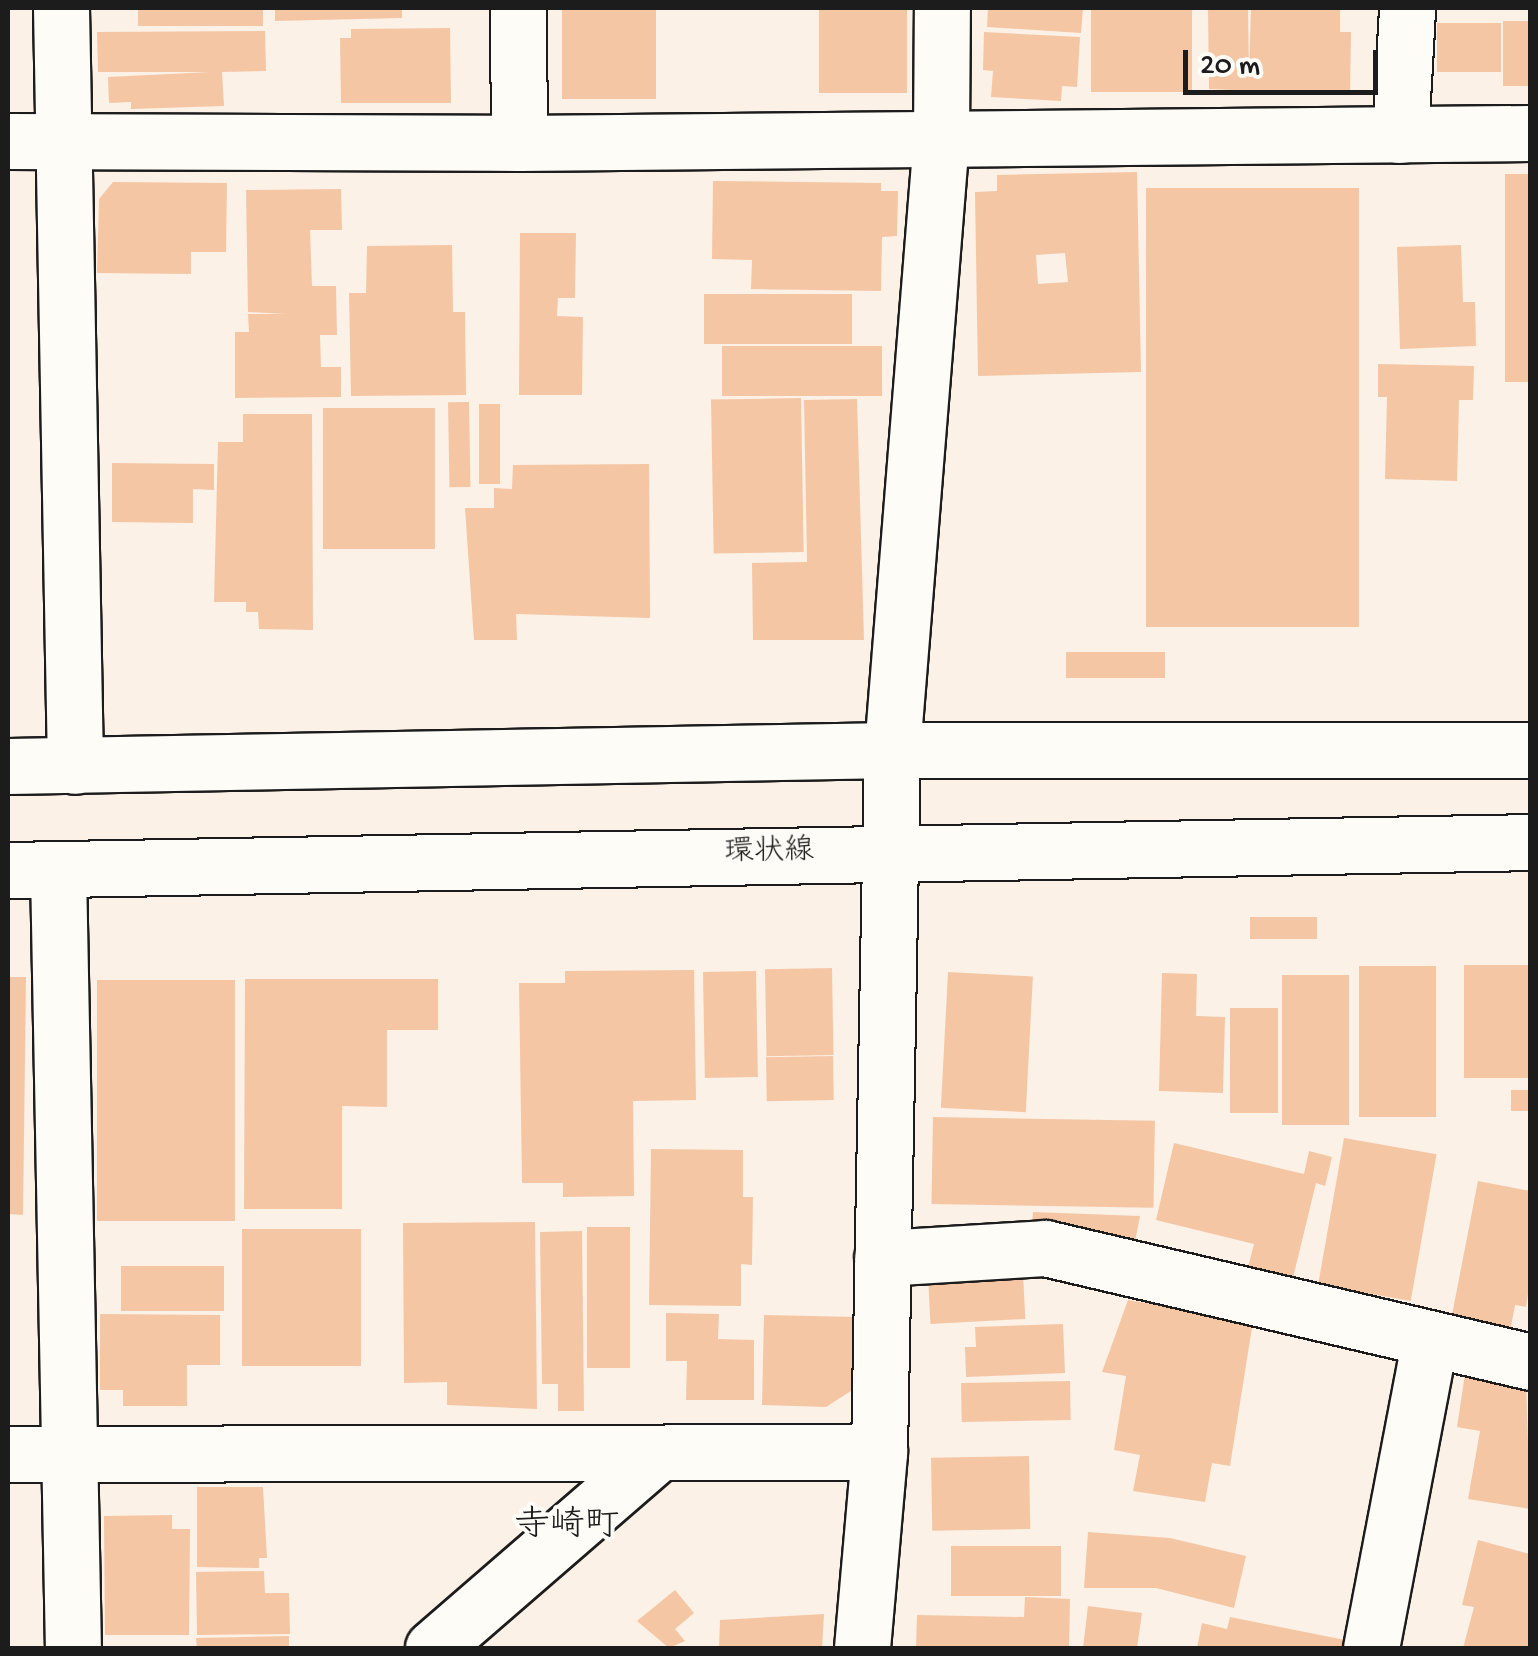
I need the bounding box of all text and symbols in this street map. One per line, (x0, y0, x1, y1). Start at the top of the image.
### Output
scale bar (1188, 30, 1383, 92)
text: 20 m (1200, 50, 1260, 85)
street label: 環状線 (724, 835, 814, 873)
district label: 寺崎町 (515, 1507, 619, 1549)

